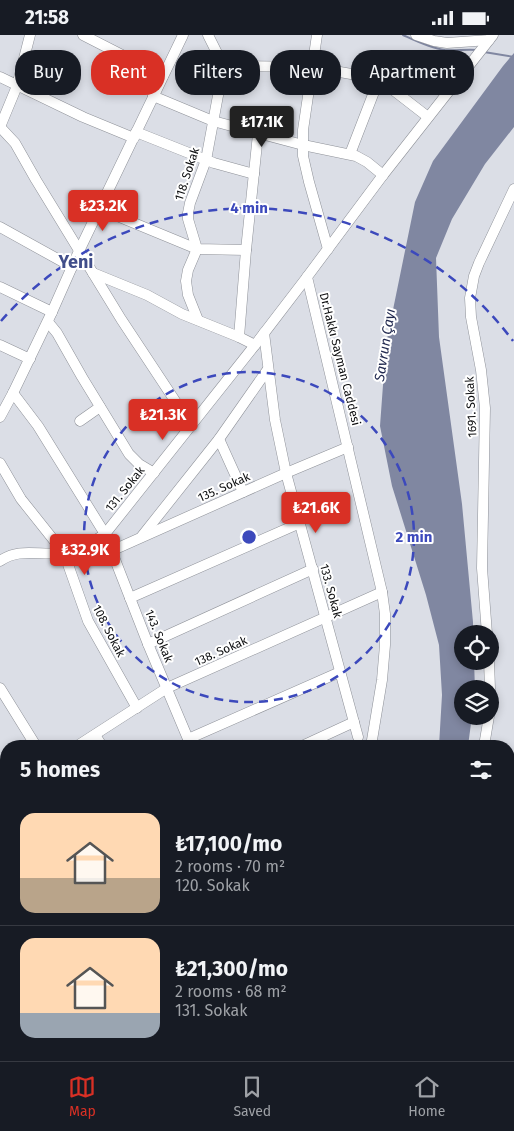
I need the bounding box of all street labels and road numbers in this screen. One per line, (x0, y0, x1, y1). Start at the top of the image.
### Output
street label: 118. Sokak (172, 145, 202, 202)
street label: Dr.Hakkı Sayman Caddesi (317, 291, 363, 427)
street label: 1691. Sokak (462, 375, 480, 438)
street label: 131. Sokak (102, 463, 148, 515)
street label: 135. Sokak (196, 469, 253, 505)
street label: 133. Sokak (317, 562, 345, 620)
street label: 108. Sokak (90, 603, 129, 660)
street label: 143. Sokak (142, 608, 176, 665)
street label: 138. Sokak (193, 633, 250, 669)

